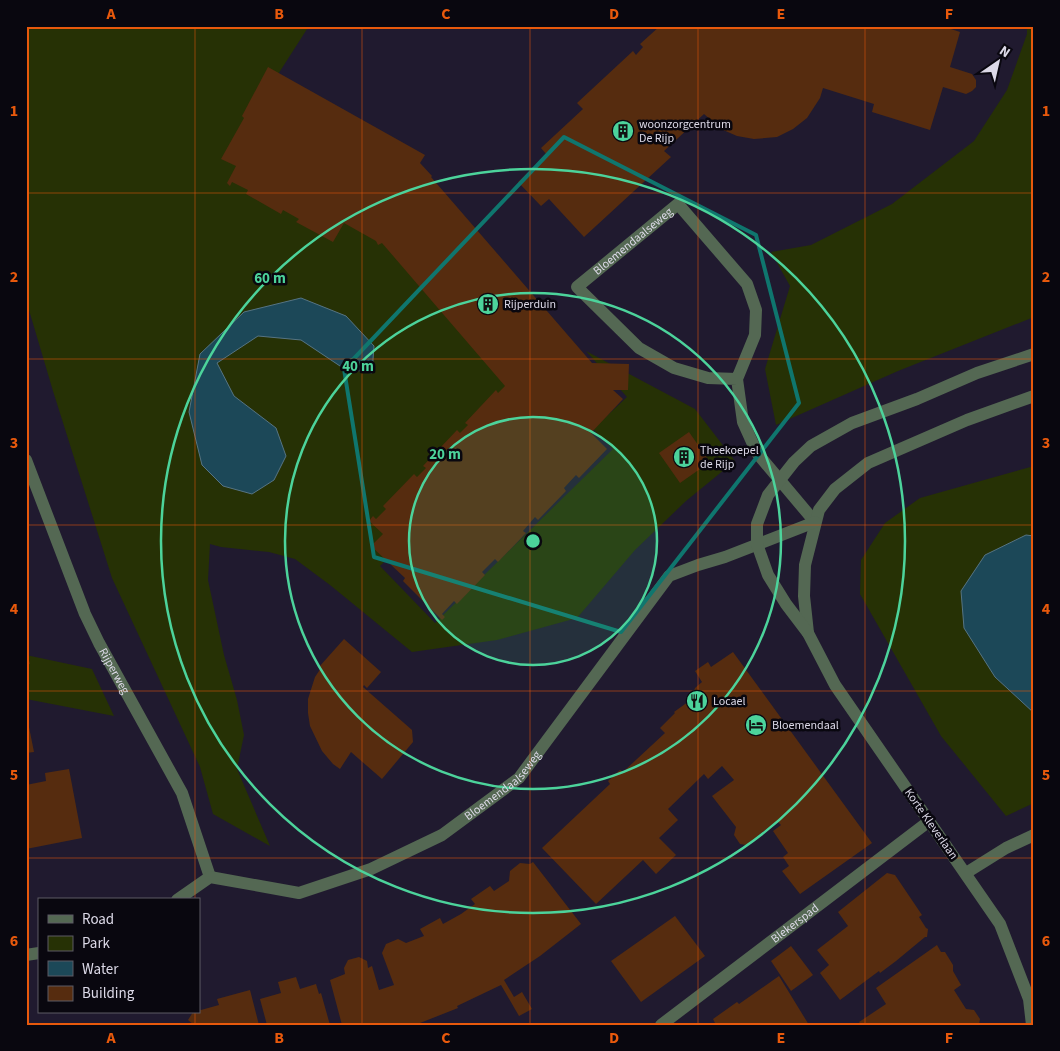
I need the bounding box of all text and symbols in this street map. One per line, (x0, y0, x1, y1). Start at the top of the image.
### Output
text: A (105, 3, 116, 25)
text: B (274, 3, 284, 25)
text: C (441, 3, 451, 25)
text: D (609, 3, 619, 25)
text: E (777, 3, 785, 25)
text: F (945, 3, 953, 25)
north arrow (972, 38, 1022, 88)
text: N (995, 41, 1014, 63)
text: 1 (10, 100, 18, 122)
text: 1 (1042, 100, 1050, 122)
place label: woonzorgcentrum De Rijp (639, 116, 731, 147)
building icon: woonzorgcentrum De Rijp (611, 119, 635, 143)
street label: Bloemendaalseweg (589, 203, 676, 279)
text: 2 (10, 266, 18, 288)
text: 2 (1042, 266, 1050, 288)
text: 60 m (254, 268, 286, 289)
building icon: Rijperduin (476, 292, 500, 316)
place label: Rijperduin (504, 296, 556, 313)
text: 40 m (342, 356, 374, 377)
text: 3 (10, 432, 18, 454)
text: 3 (1042, 432, 1050, 454)
place label: Theekoepel de Rijp (700, 442, 759, 473)
text: 20 m (429, 444, 461, 465)
building icon: Theekoepel de Rijp (672, 445, 696, 469)
centre of rings (524, 532, 542, 550)
text: 4 (10, 598, 19, 620)
text: 4 (1042, 598, 1051, 620)
street label: Rijperweg (95, 645, 134, 697)
restaurant icon: Locael (685, 689, 709, 713)
place label: Locael (713, 693, 746, 710)
hotel icon: Bloemendaal (744, 713, 768, 737)
place label: Bloemendaal (772, 717, 839, 734)
street label: Bloemendaalseweg (461, 747, 545, 824)
text: 5 (10, 764, 18, 786)
text: 5 (1042, 764, 1050, 786)
street label: Korte Kleverlaan (900, 785, 962, 863)
legend (38, 898, 200, 1014)
street label: Blekerspad (767, 900, 822, 947)
text: Road (82, 909, 114, 930)
text: 6 (10, 930, 18, 952)
text: 6 (1042, 930, 1050, 952)
text: Park (82, 933, 111, 954)
text: Water (82, 959, 119, 980)
text: Building (82, 983, 135, 1004)
text: A (105, 1027, 116, 1049)
text: B (274, 1027, 284, 1049)
text: C (441, 1027, 451, 1049)
text: D (609, 1027, 619, 1049)
text: E (777, 1027, 785, 1049)
text: F (945, 1027, 953, 1049)

